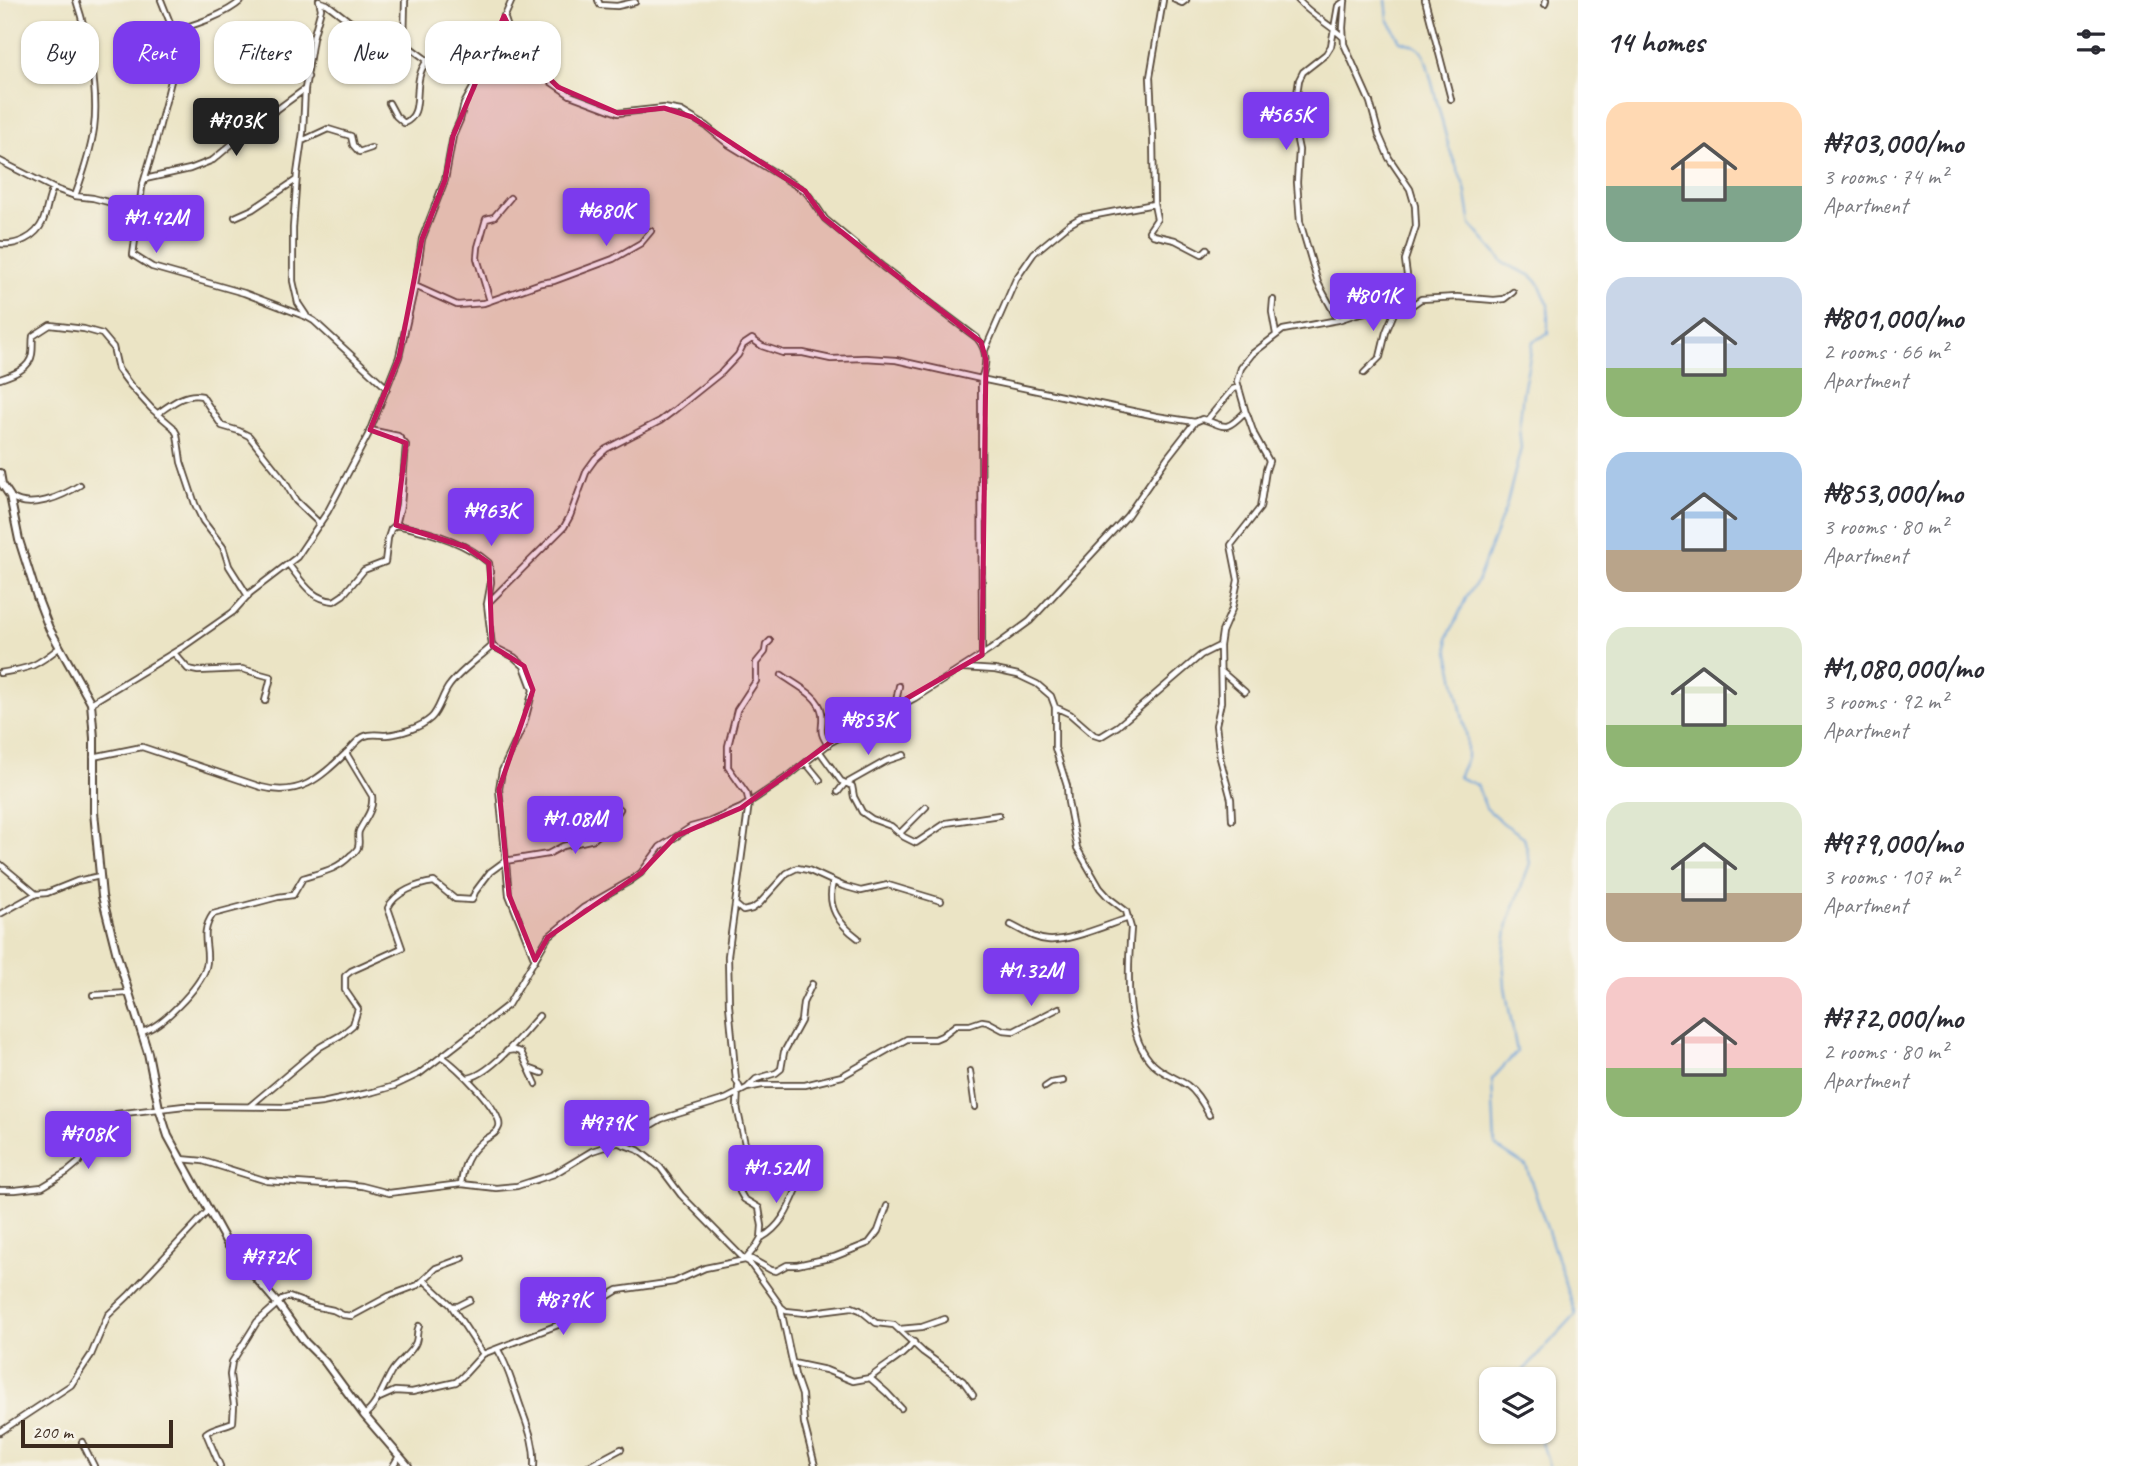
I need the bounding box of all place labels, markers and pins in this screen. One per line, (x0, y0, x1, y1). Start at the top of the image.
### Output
pin: ₦565K (1237, 92, 1335, 152)
pin: ₦703K (187, 99, 285, 158)
pin: ₦680K (557, 188, 655, 248)
pin: ₦1.42M (99, 196, 213, 255)
pin: ₦801K (1324, 274, 1422, 333)
pin: ₦963K (442, 489, 540, 548)
pin: ₦853K (819, 698, 917, 757)
pin: ₦1.08M (518, 796, 632, 856)
pin: ₦1.32M (974, 948, 1088, 1008)
pin: ₦979K (558, 1100, 656, 1160)
pin: ₦708K (39, 1112, 137, 1171)
pin: ₦1.52M (719, 1146, 833, 1205)
pin: ₦772K (220, 1234, 318, 1294)
pin: ₦879K (514, 1278, 612, 1337)

